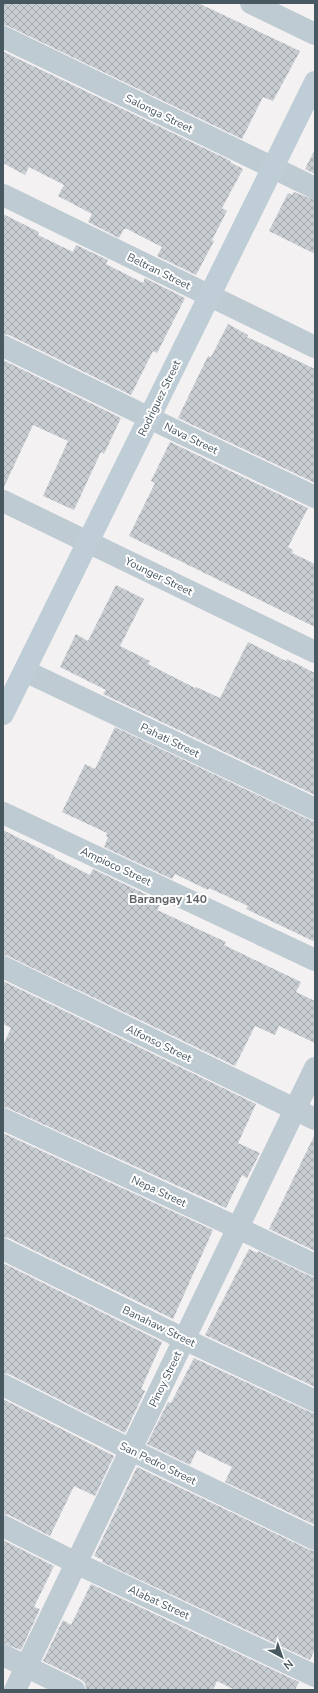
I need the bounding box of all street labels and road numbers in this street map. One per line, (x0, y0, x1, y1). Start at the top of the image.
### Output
street label: Salonga Street (123, 91, 195, 136)
street label: Beltran Street (124, 250, 193, 293)
street label: Rodriguez Street (135, 358, 184, 439)
street label: Nava Street (161, 419, 220, 458)
street label: Younger Street (122, 553, 195, 599)
street label: Pahati Street (138, 720, 202, 761)
street label: Ampioco Street (78, 843, 154, 889)
street label: Alfonso Street (123, 1021, 194, 1066)
street label: Nepa Street (129, 1172, 189, 1211)
street label: Banahaw Street (120, 1302, 198, 1351)
street label: Pinoy Street (145, 1349, 185, 1410)
street label: San Pedro Street (117, 1438, 199, 1489)
street label: Alabat Street (126, 1582, 192, 1623)

